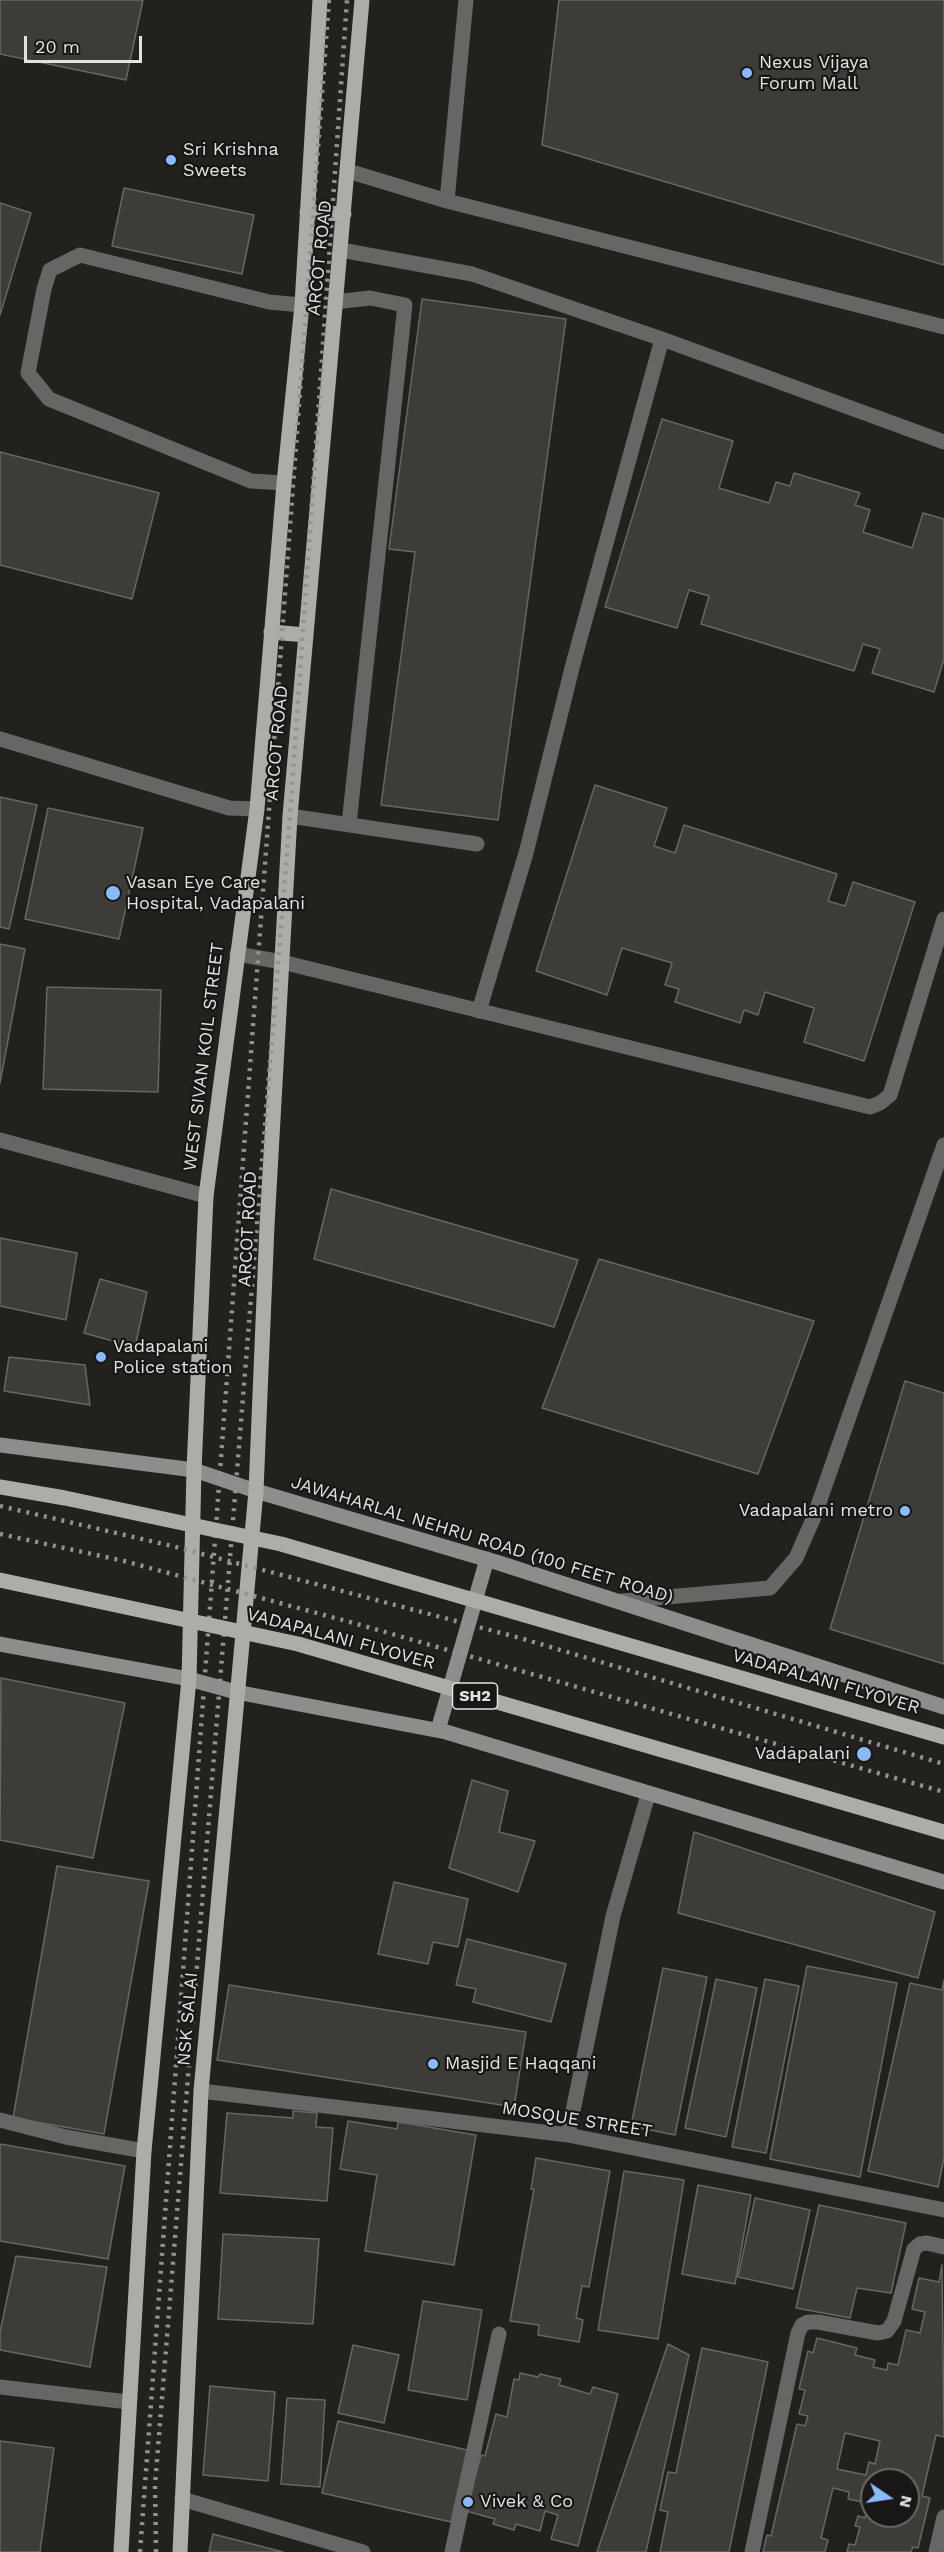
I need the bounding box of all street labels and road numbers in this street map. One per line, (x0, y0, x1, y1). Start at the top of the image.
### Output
street label: ARCOT ROAD (303, 199, 337, 317)
street label: ARCOT ROAD (261, 684, 293, 802)
street label: WEST SIVAN KOIL STREET (179, 941, 229, 1173)
street label: ARCOT ROAD (234, 1171, 262, 1287)
street label: JAWAHARLAL NEHRU ROAD (100 FEET ROAD) (288, 1471, 676, 1609)
street label: VADAPALANI FLYOVER (244, 1603, 438, 1675)
street label: VADAPALANI FLYOVER (730, 1645, 922, 1719)
road number: SH2 (452, 1683, 498, 1709)
street label: NSK SALAI (173, 1971, 203, 2067)
street label: MOSQUE STREET (500, 2097, 654, 2143)

